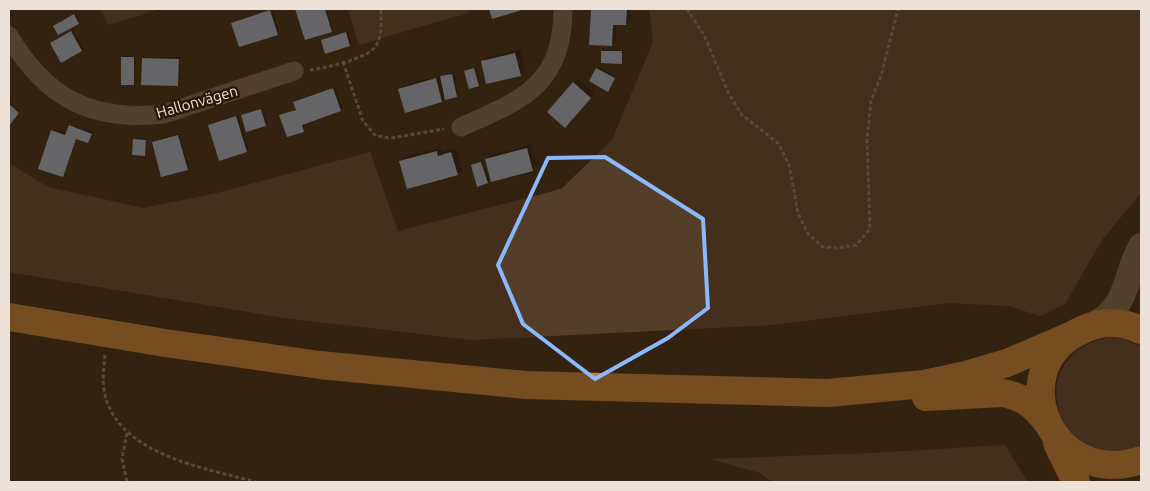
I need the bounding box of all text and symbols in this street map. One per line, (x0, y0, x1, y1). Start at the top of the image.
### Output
street label: Hallonvägen (154, 82, 239, 121)

